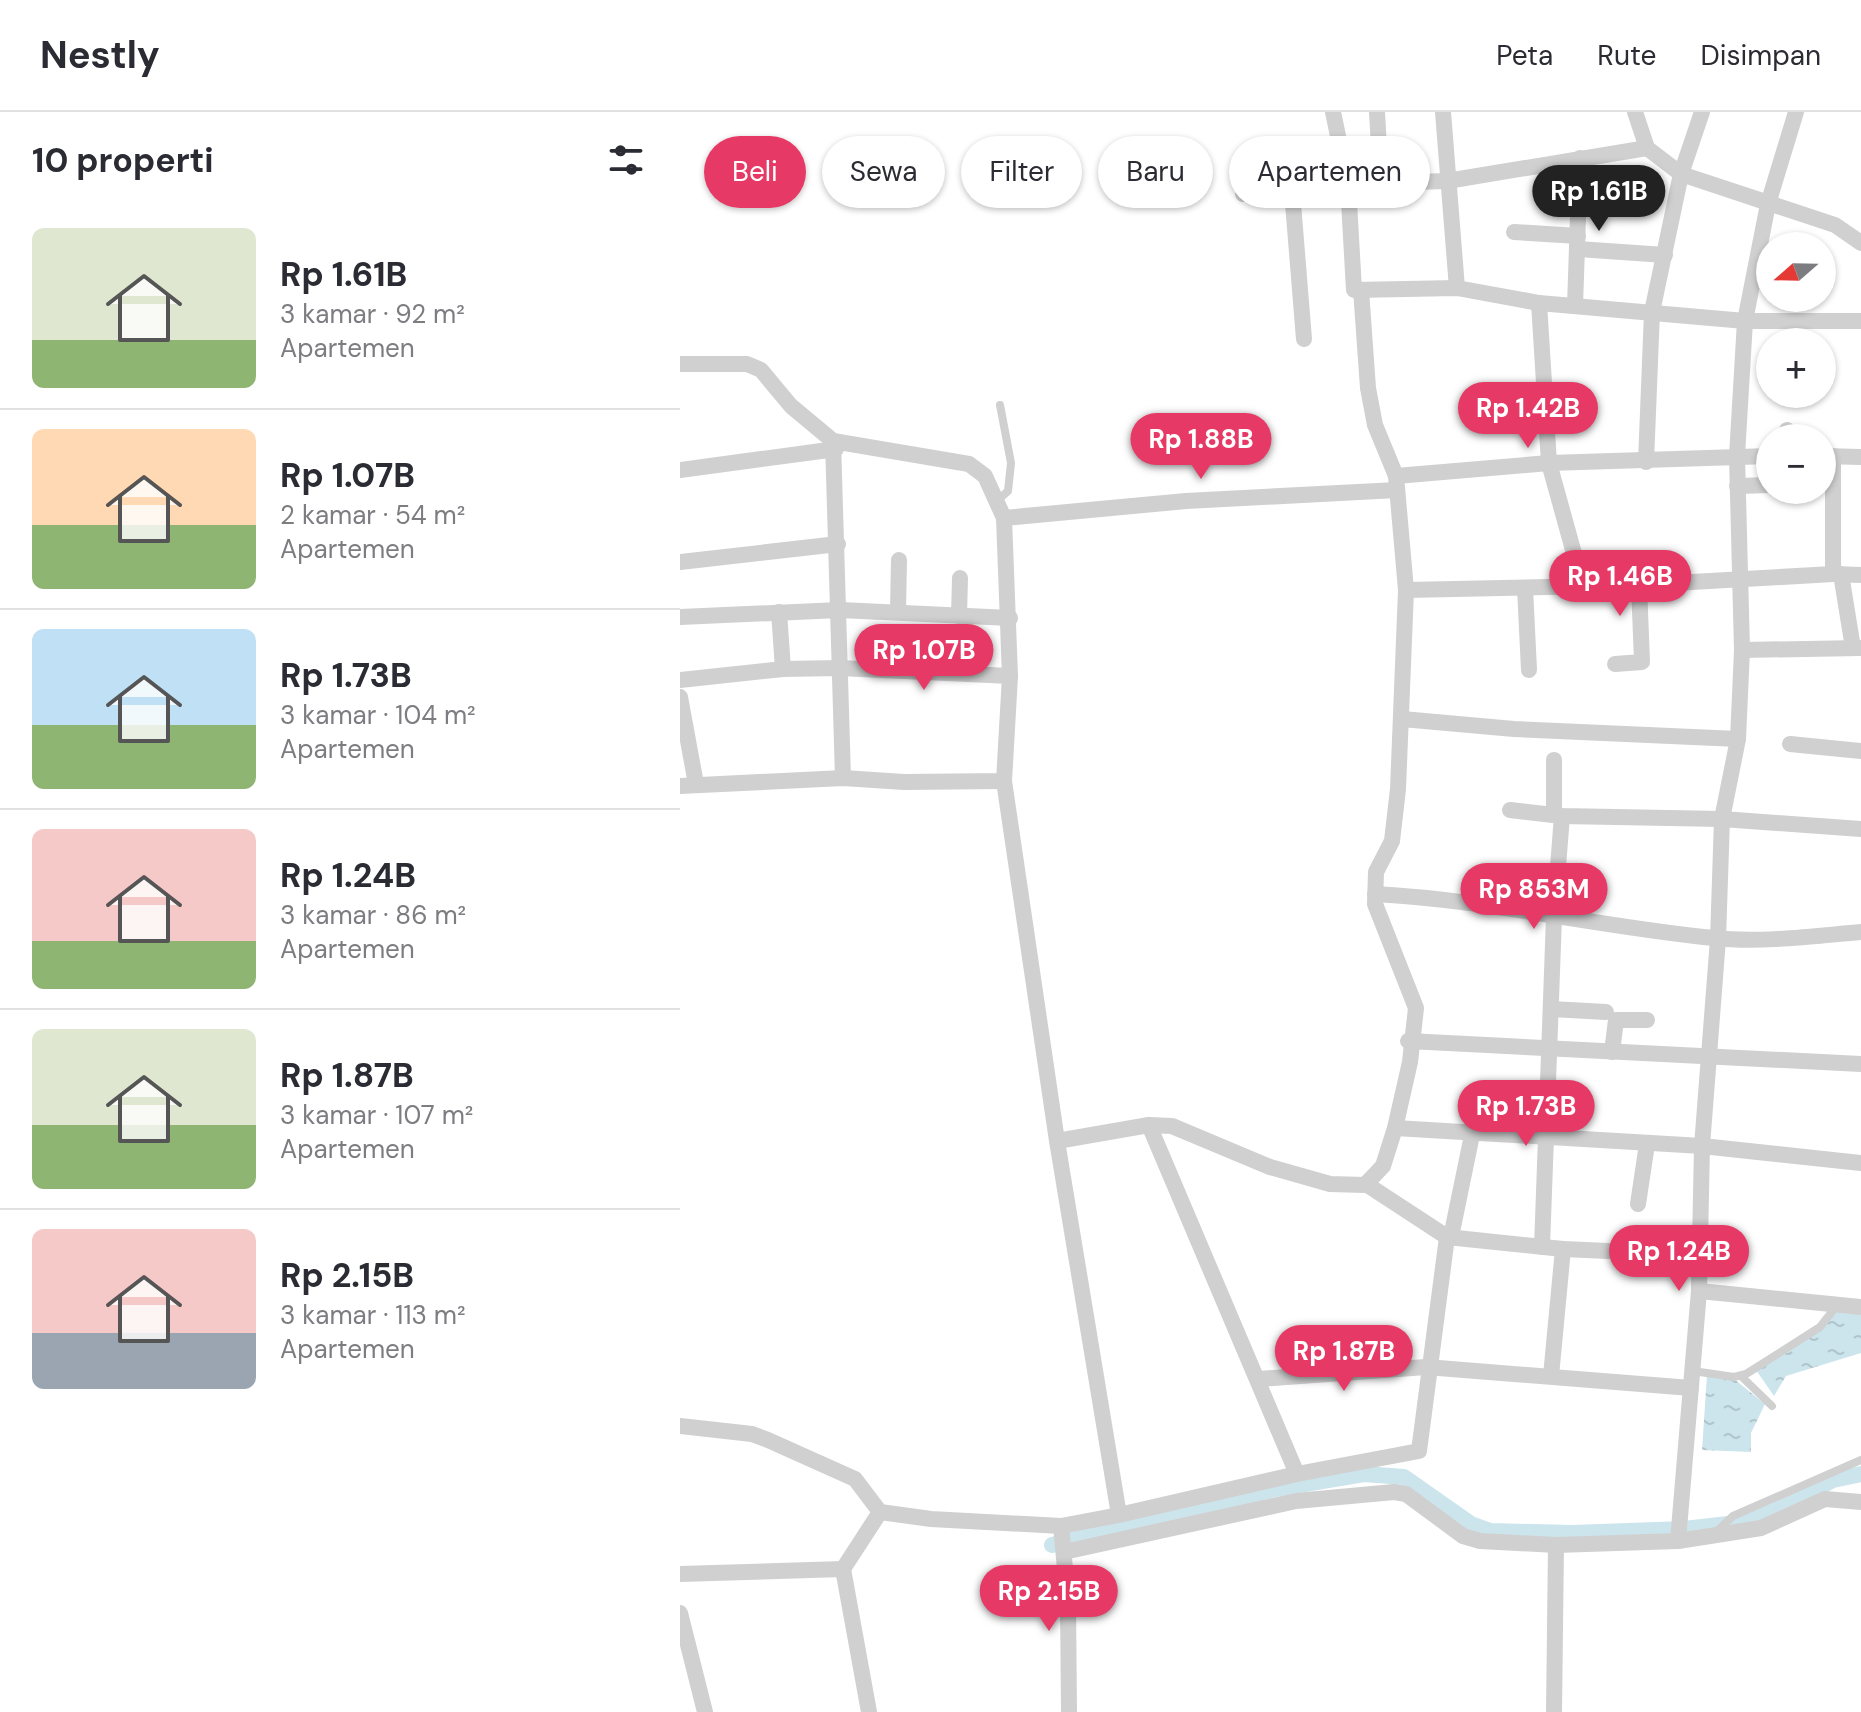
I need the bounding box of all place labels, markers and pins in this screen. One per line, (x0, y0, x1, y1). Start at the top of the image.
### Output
pin: Rp 1.61B (1516, 165, 1682, 233)
pin: Rp 1.42B (1445, 382, 1611, 450)
pin: Rp 1.88B (1118, 413, 1284, 481)
pin: Rp 1.46B (1537, 550, 1703, 618)
pin: Rp 1.07B (841, 624, 1007, 692)
pin: Rp 853M (1460, 863, 1608, 931)
pin: Rp 1.73B (1443, 1080, 1609, 1148)
pin: Rp 1.24B (1596, 1225, 1762, 1293)
pin: Rp 1.87B (1261, 1325, 1427, 1393)
pin: Rp 2.15B (966, 1565, 1132, 1633)

